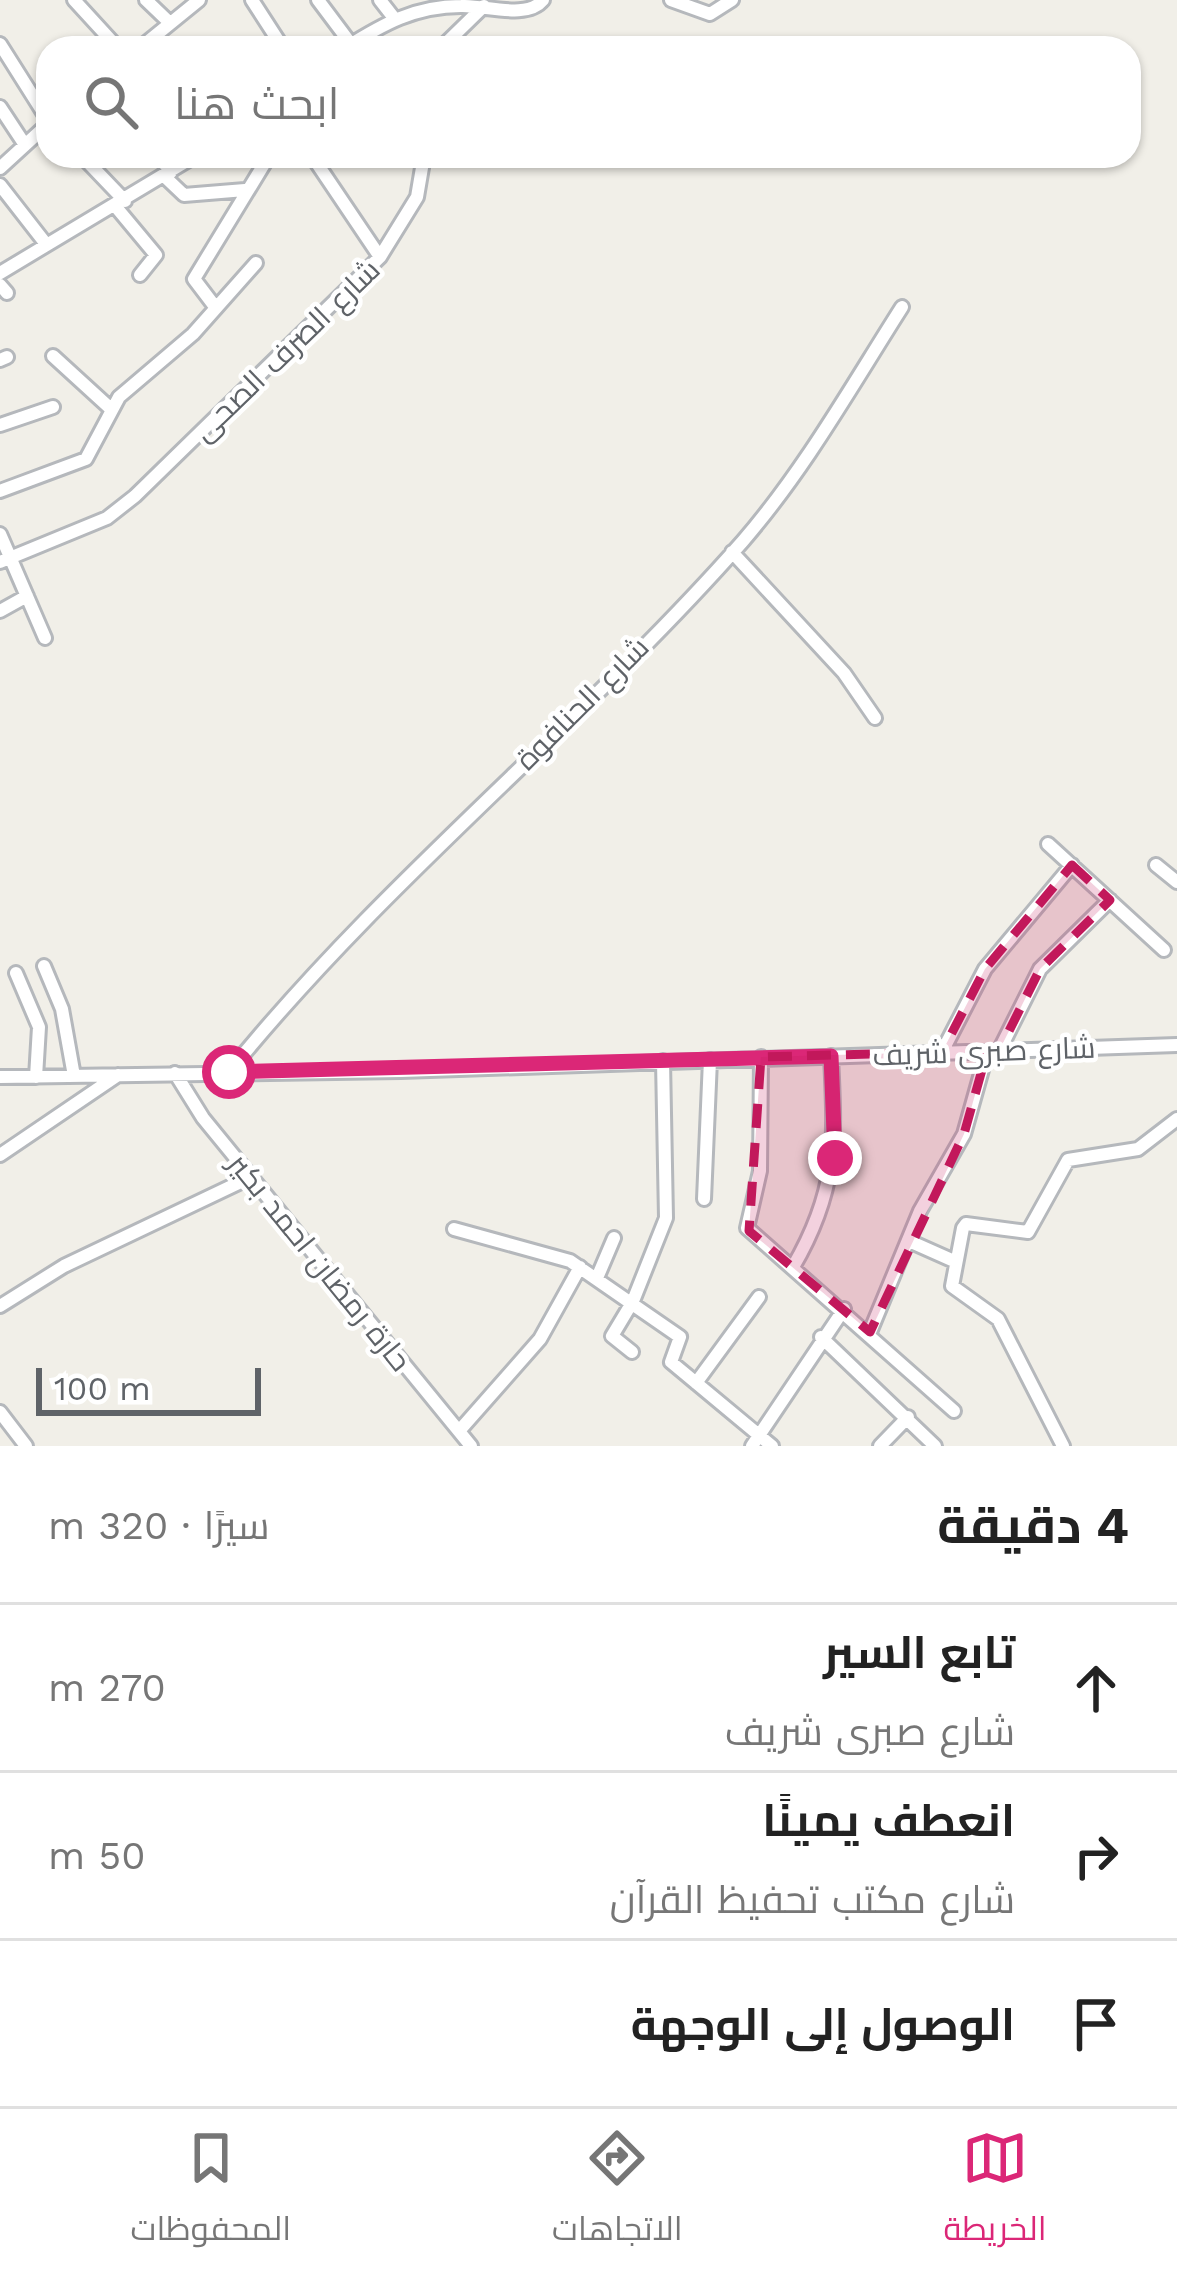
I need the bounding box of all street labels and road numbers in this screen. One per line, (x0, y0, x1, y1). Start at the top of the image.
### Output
street label: شارع الصرف الصحى (185, 252, 389, 450)
street label: شارع الحنافوة (508, 629, 658, 779)
street label: شارع صبرى شريف (872, 1030, 1096, 1075)
street label: حارة رمضان احمد بكير (220, 1145, 418, 1378)

